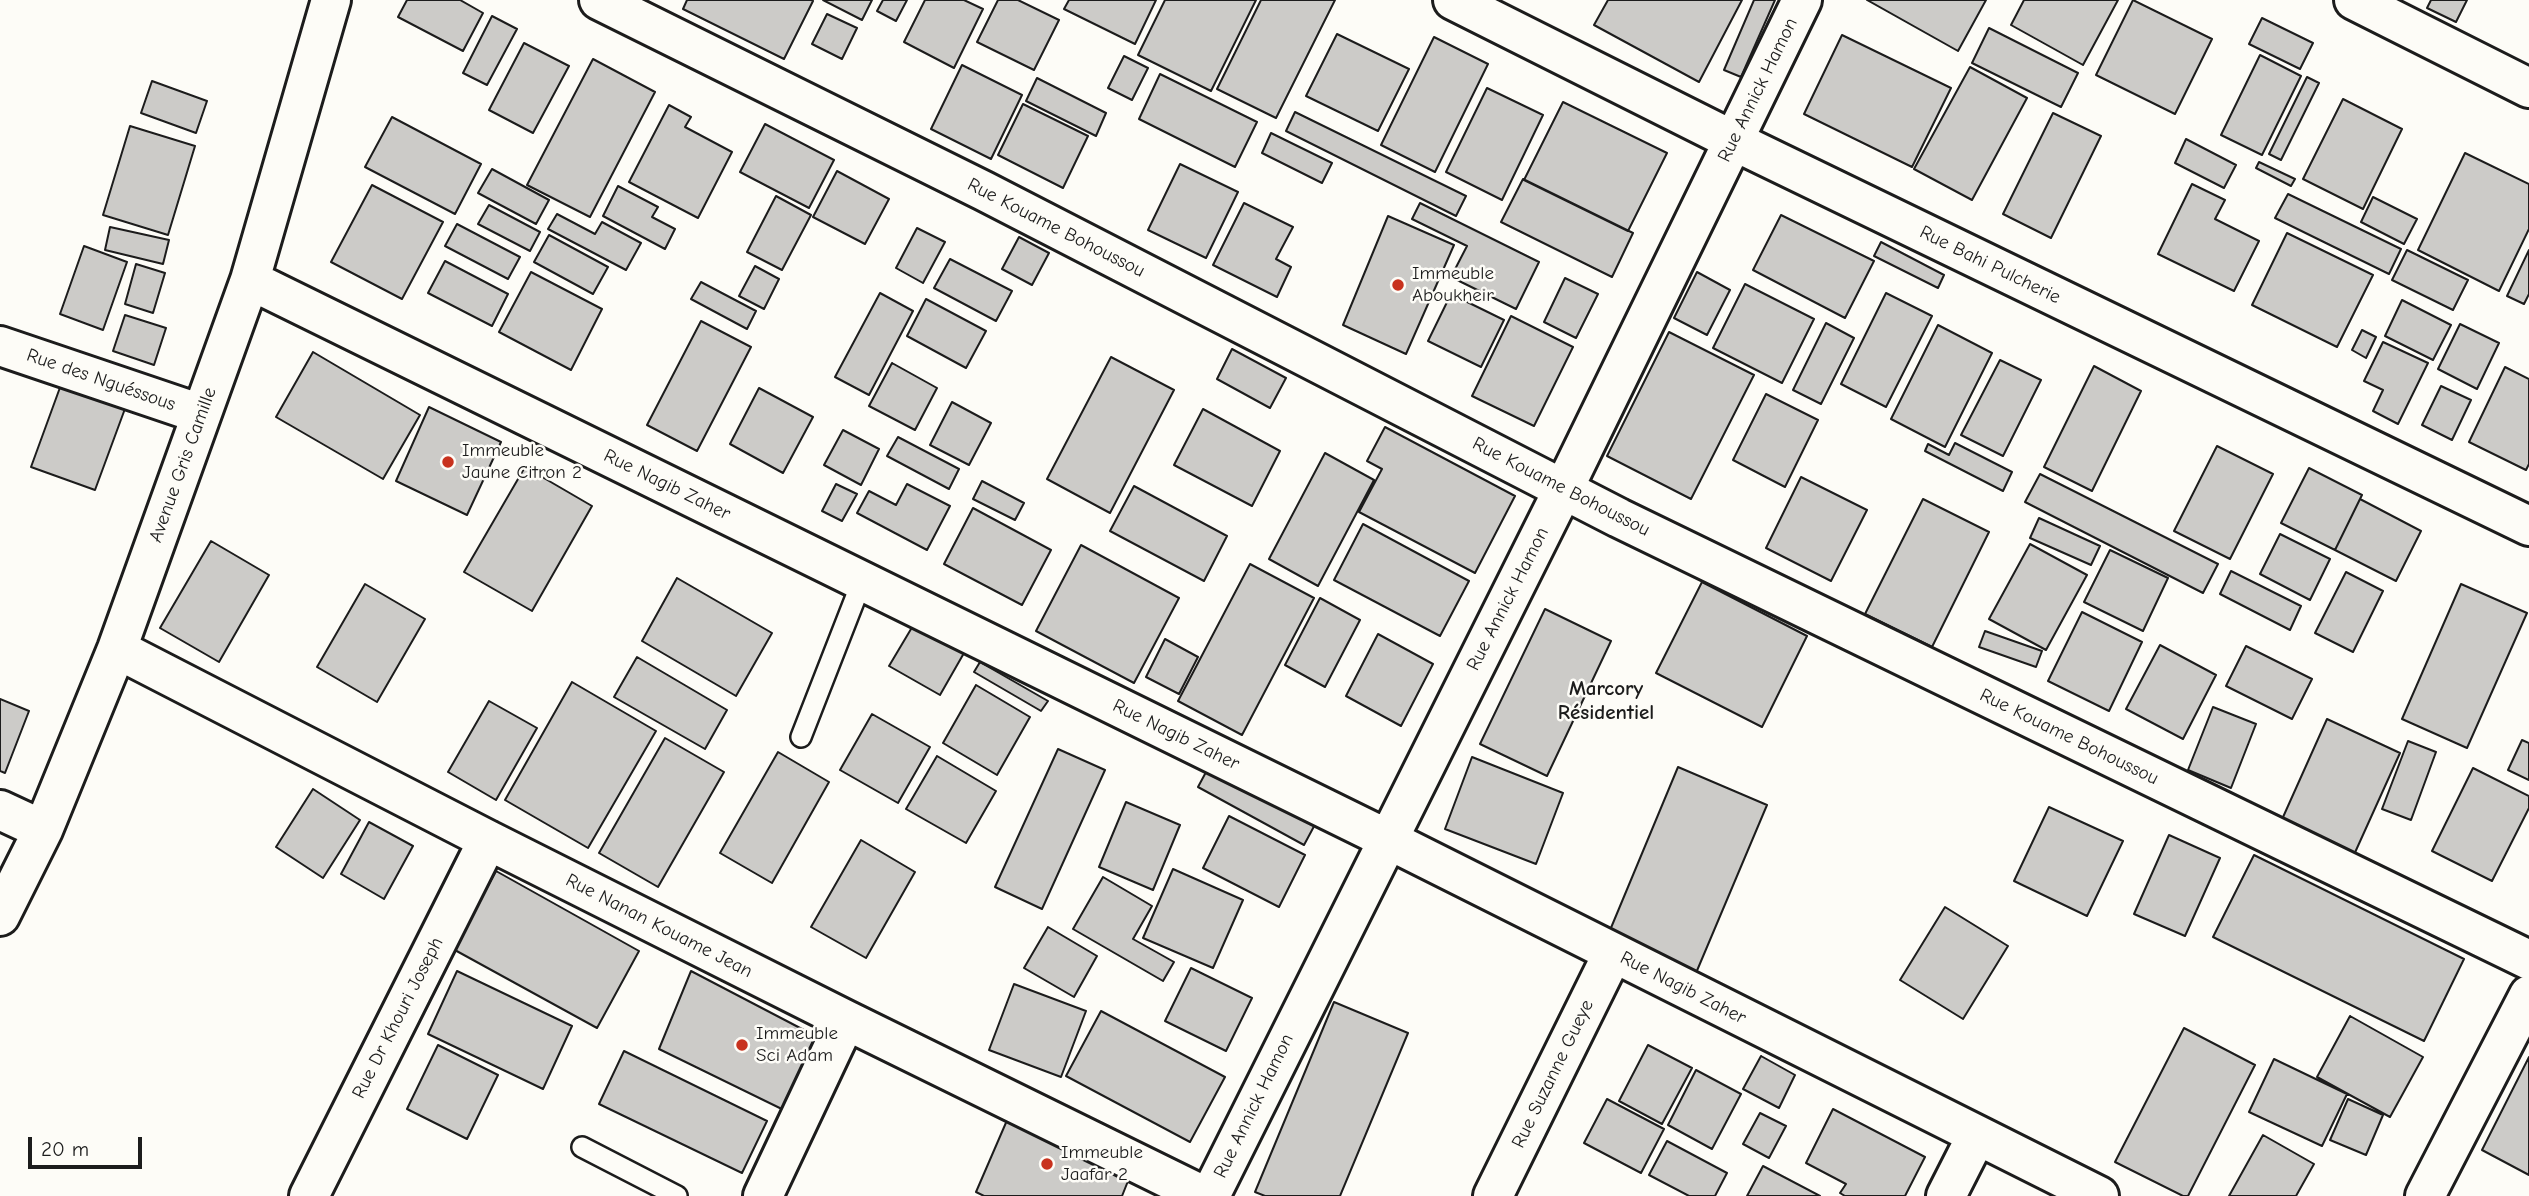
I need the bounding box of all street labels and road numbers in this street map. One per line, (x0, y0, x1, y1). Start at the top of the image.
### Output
street label: Rue Annick Hamon (1713, 14, 1803, 166)
street label: Rue Kouame Bohoussou (964, 173, 1148, 283)
street label: Rue Bahi Pulcherie (1916, 221, 2064, 309)
street label: Rue des Nguéssous (24, 344, 178, 416)
street label: Avenue Gris Camille (144, 384, 222, 546)
street label: Rue Kouame Bohoussou (1469, 432, 1653, 542)
street label: Rue Nagib Zaher (600, 444, 734, 526)
street label: Rue Annick Hamon (1462, 524, 1554, 674)
street label: Rue Kouame Bohoussou (1976, 684, 2162, 790)
street label: Rue Nagib Zaher (1109, 694, 1243, 776)
street label: Rue Nanan Kouame Jean (562, 869, 756, 983)
street label: Rue Dr Khouri Joseph (347, 934, 449, 1102)
street label: Rue Nagib Zaher (1616, 946, 1750, 1030)
street label: Rue Suzanne Gueye (1507, 996, 1599, 1152)
street label: Rue Annick Hamon (1209, 1030, 1299, 1182)

